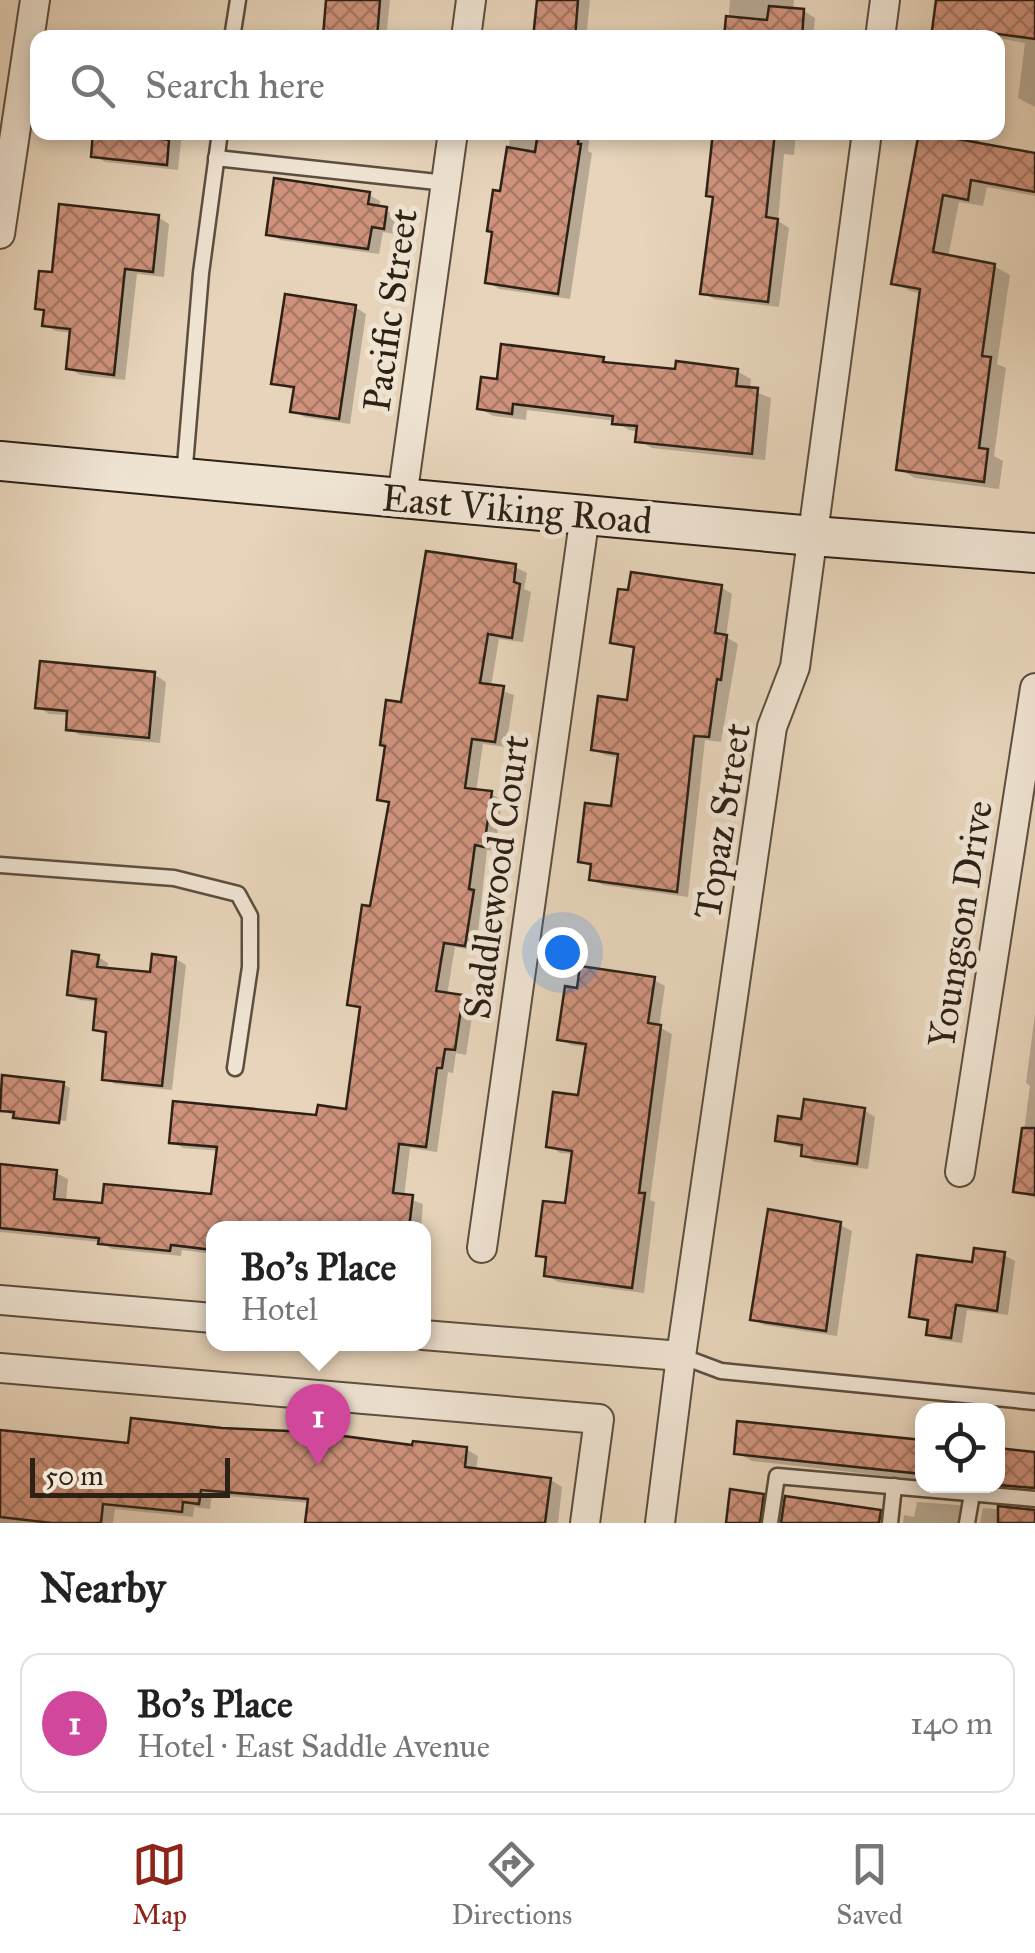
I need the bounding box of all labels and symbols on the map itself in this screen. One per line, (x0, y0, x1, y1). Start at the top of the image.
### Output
street label: Pacific Street (353, 206, 427, 414)
street label: East Viking Road (380, 474, 654, 544)
street label: Topaz Street (684, 720, 760, 922)
street label: Saddlewood Court (453, 732, 539, 1022)
street label: Youngson Drive (918, 797, 1002, 1051)
your location (537, 927, 588, 978)
pin: 1 (286, 1384, 350, 1466)
scale bar (30, 1453, 230, 1498)

